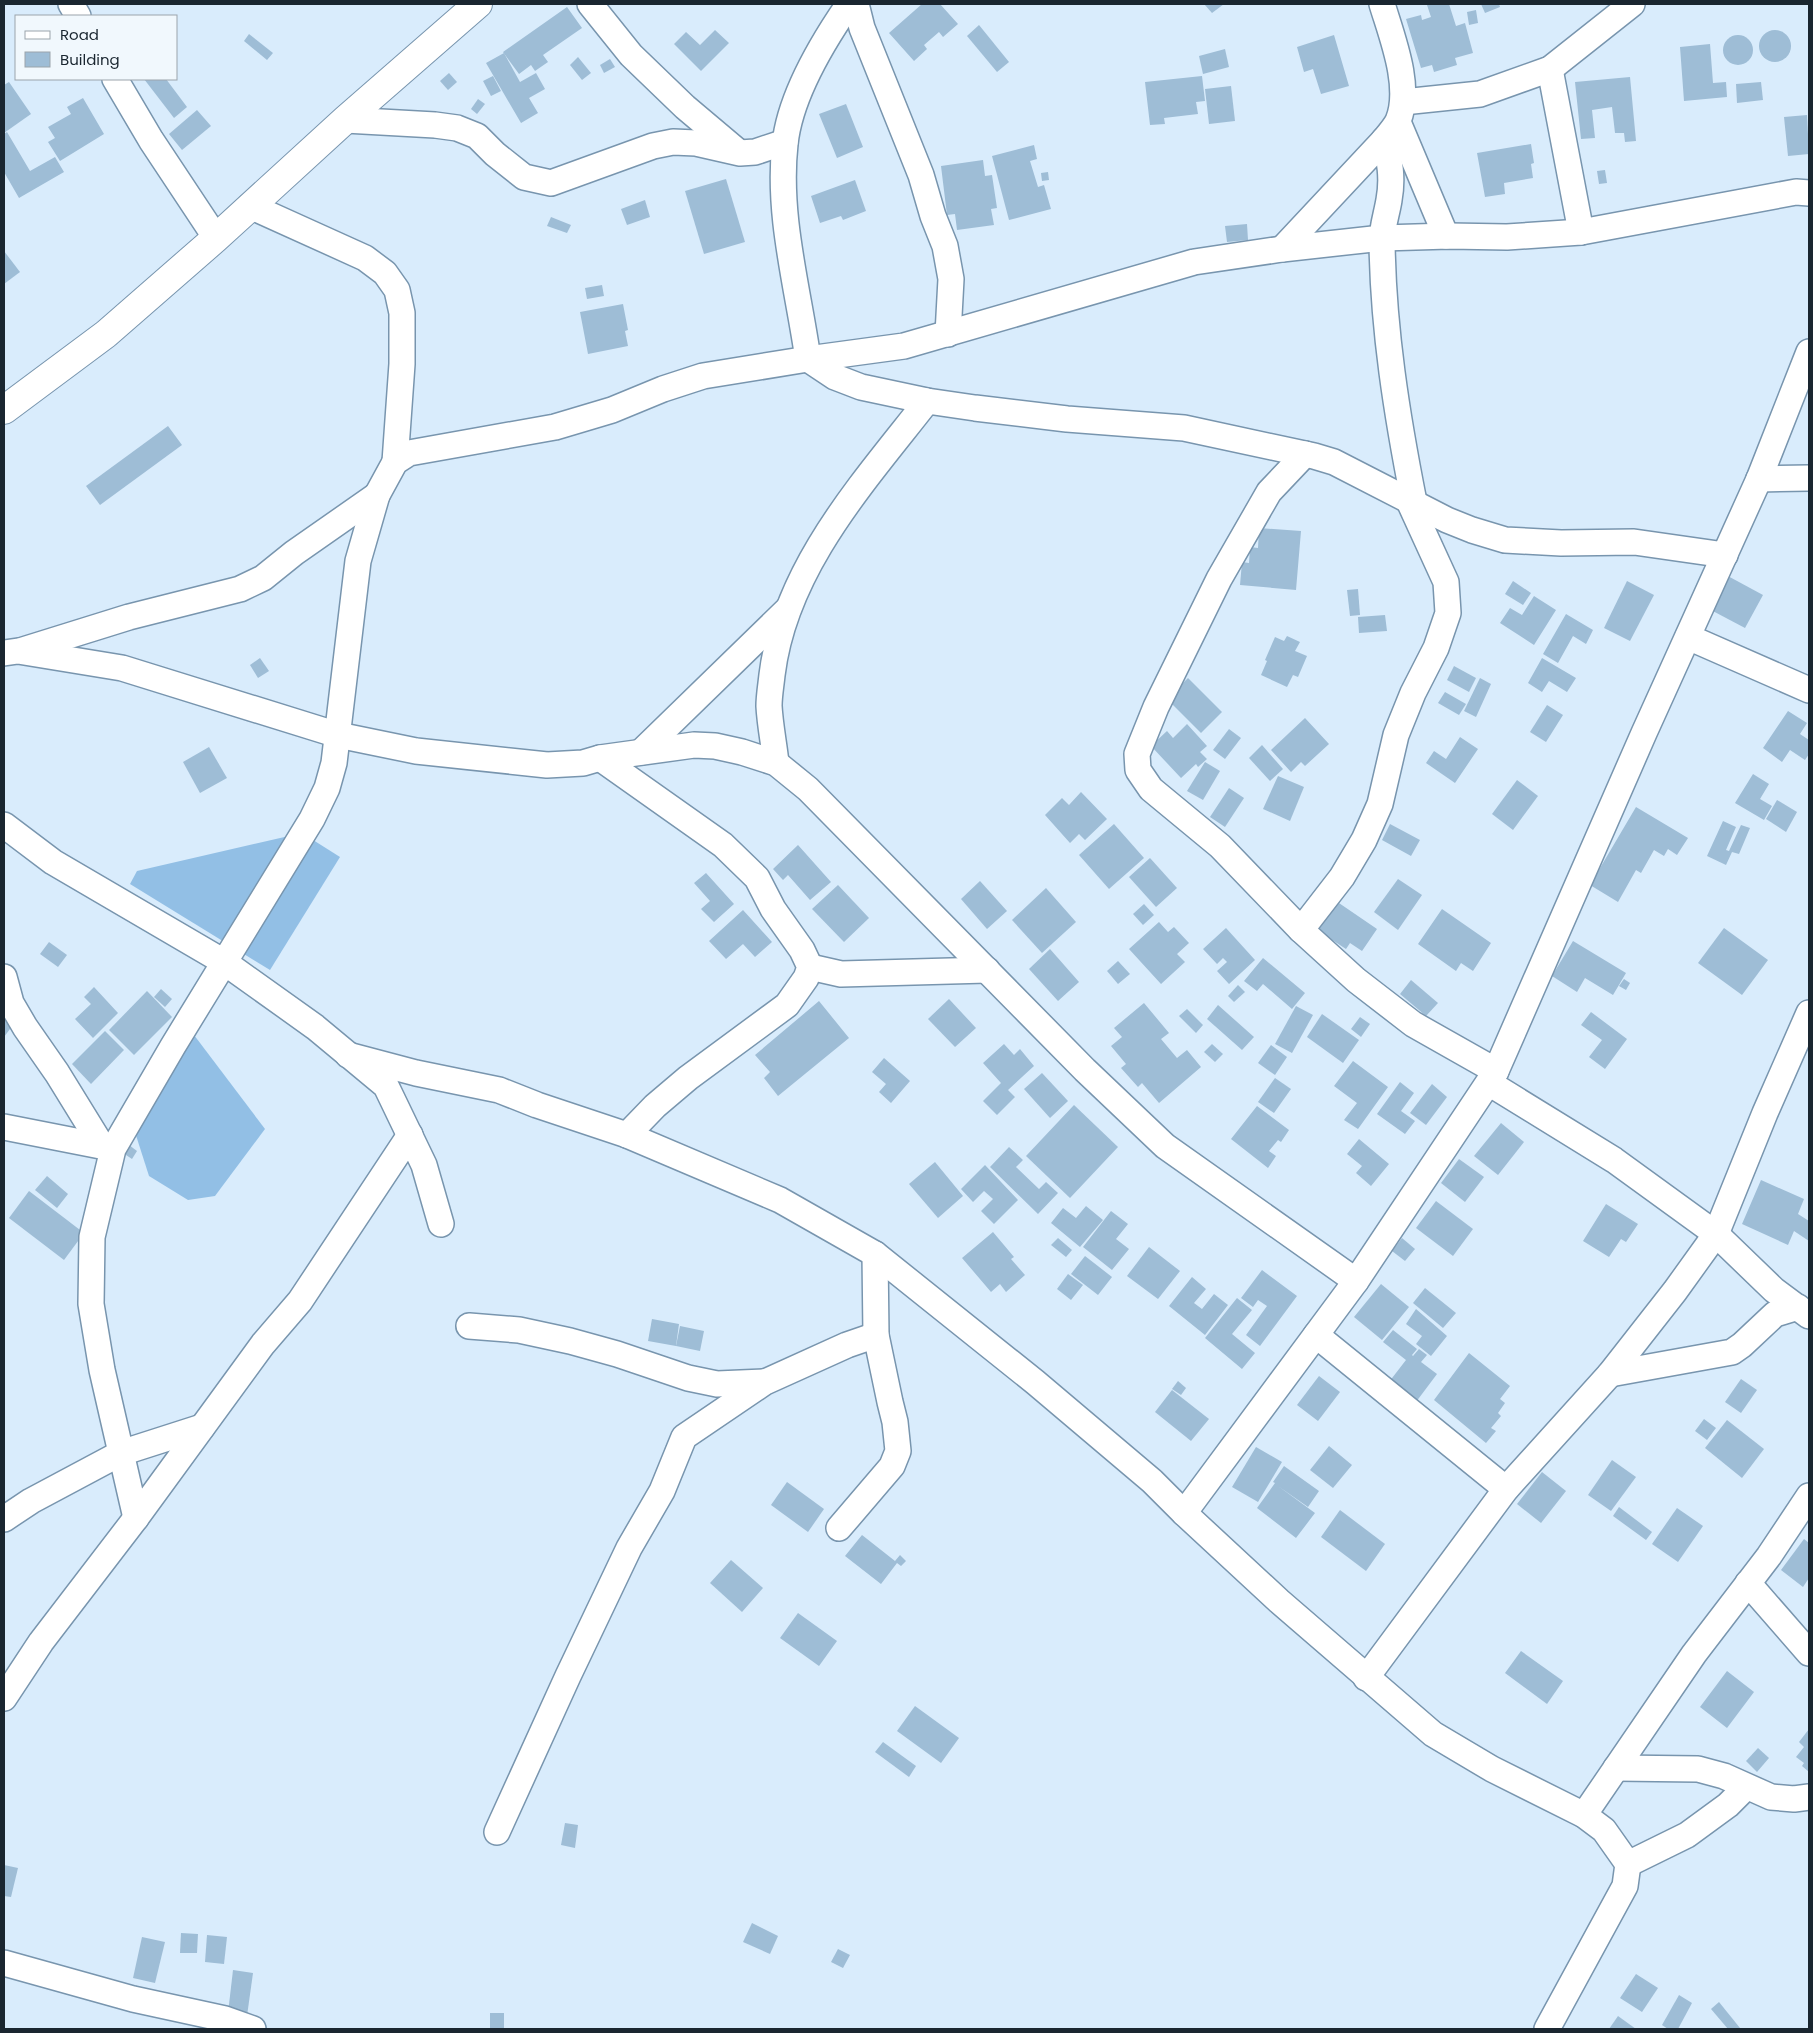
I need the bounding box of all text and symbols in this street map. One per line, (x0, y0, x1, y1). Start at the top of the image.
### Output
legend (15, 15, 178, 80)
text: Road (60, 24, 99, 45)
text: Building (60, 49, 120, 70)

